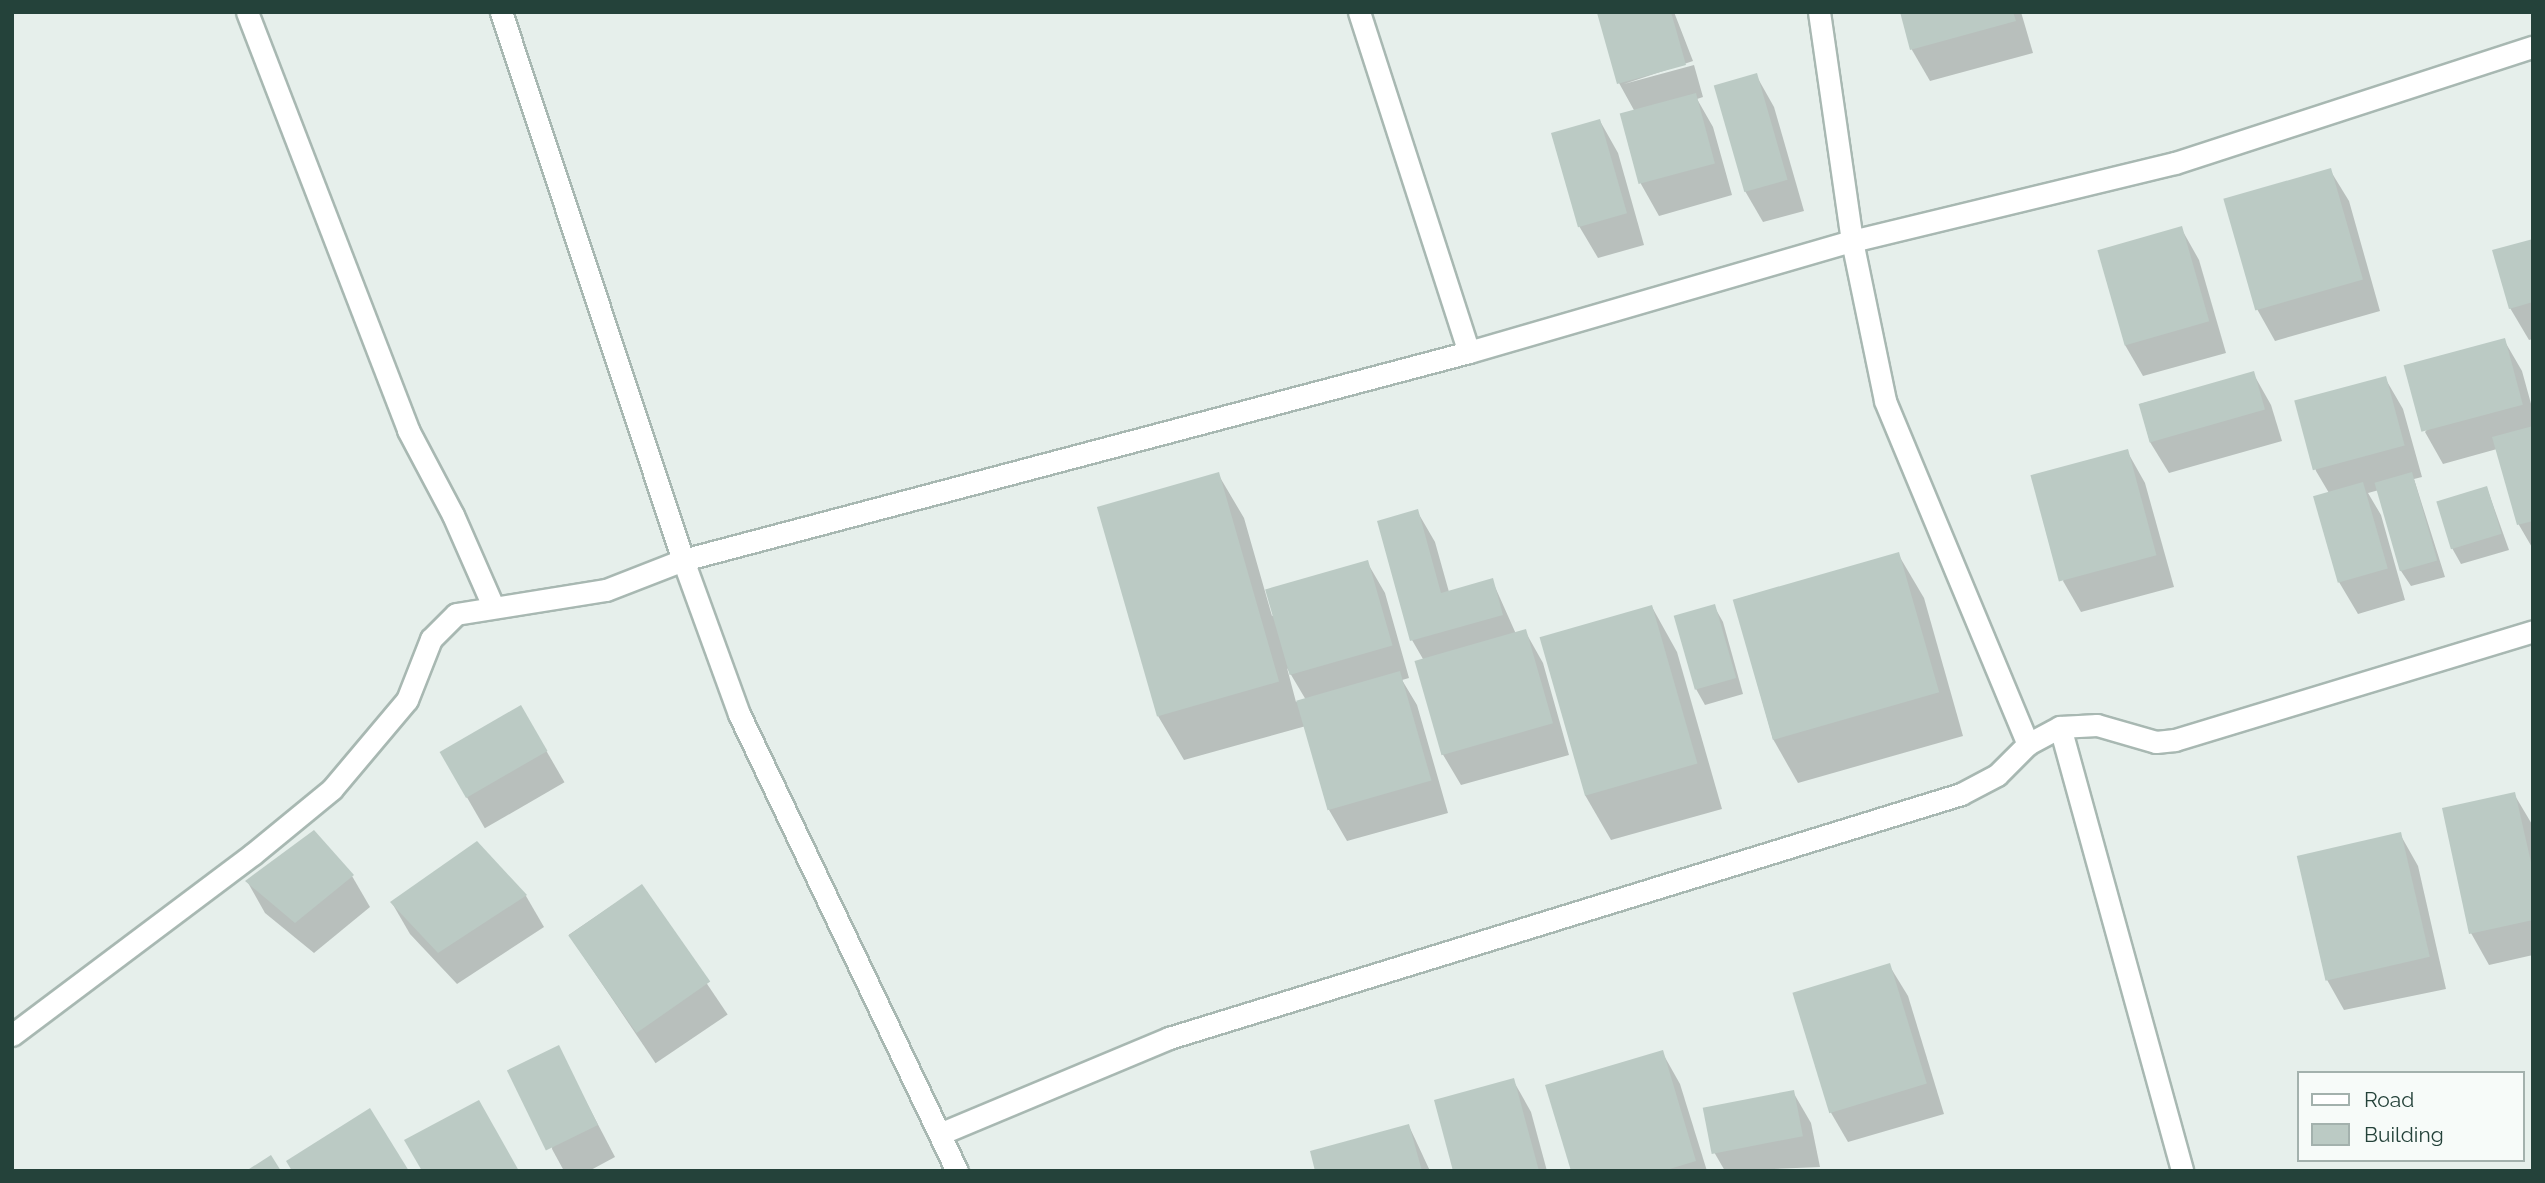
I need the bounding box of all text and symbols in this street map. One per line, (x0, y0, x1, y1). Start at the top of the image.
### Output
legend (2296, 1071, 2524, 1162)
text: Road (2364, 1087, 2414, 1112)
text: Building (2364, 1122, 2444, 1147)

